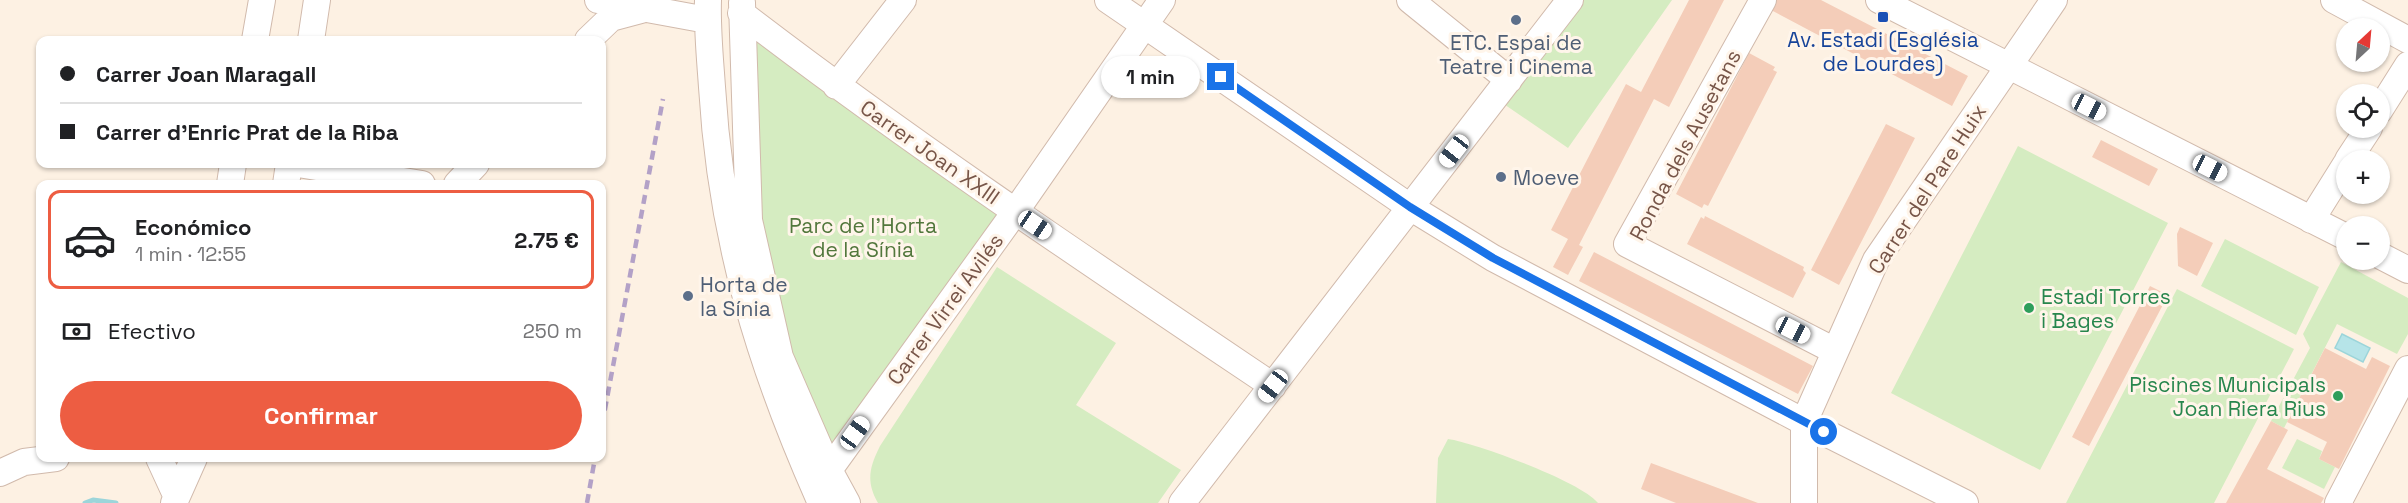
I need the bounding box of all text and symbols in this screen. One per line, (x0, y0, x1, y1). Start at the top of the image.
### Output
marker: Av. Estadi (Església de Lourdes) (1876, 10, 1890, 24)
marker: ETC. Espai de Teatre i Cinema (1509, 13, 1523, 27)
north arrow (2336, 18, 2390, 72)
map controls (2336, 18, 2390, 270)
place label: Av. Estadi (Església de Lourdes) (1787, 26, 1979, 77)
place label: ETC. Espai de Teatre i Cinema (1439, 29, 1593, 80)
street label: Ronda dels Ausetans (1623, 45, 1747, 245)
callout: 1 min (1101, 56, 1200, 98)
text: Carrer Joan Maragall (96, 60, 316, 88)
route end (1207, 63, 1234, 90)
text: 1 min (1126, 64, 1175, 90)
button: locate (2336, 84, 2390, 138)
car (2069, 91, 2109, 123)
street label: Carrer Joan XXIII (855, 94, 1005, 210)
street label: Carrer del Pare Huix (1862, 99, 1992, 279)
text: Carrer d'Enric Prat de la Riba (96, 118, 398, 146)
car (1436, 131, 1472, 171)
button: + (2336, 150, 2390, 204)
car (2190, 152, 2230, 184)
place label: Moeve (1513, 164, 1579, 191)
marker: Moeve (1494, 170, 1508, 184)
car (1015, 207, 1055, 243)
park label: Parc de l'Horta de la Sínia (789, 212, 937, 263)
icon: car (63, 213, 117, 267)
text: Económico (135, 213, 252, 241)
button: − (2336, 216, 2390, 270)
text: 2.75 € (514, 226, 579, 254)
street label: Carrer Virrei Avilés (881, 228, 1009, 390)
text: 1 min · 12:55 (135, 241, 246, 267)
place label: Horta de la Sínia (700, 271, 788, 322)
place label: Estadi Torres i Bages (2041, 283, 2171, 334)
marker: Horta de la Sínia (681, 289, 695, 303)
marker: Estadi Torres i Bages (2022, 301, 2036, 315)
car (1773, 314, 1813, 346)
icon: cash (60, 315, 93, 348)
text: Efectivo (108, 317, 196, 345)
text: 250 m (523, 318, 582, 344)
car (1255, 366, 1291, 406)
place label: Piscines Municipals Joan Riera Rius (2129, 371, 2326, 422)
button: Confirmar (60, 381, 582, 450)
marker: Piscines Municipals Joan Riera Rius (2331, 389, 2345, 403)
car (837, 413, 873, 453)
route start (1810, 418, 1837, 445)

